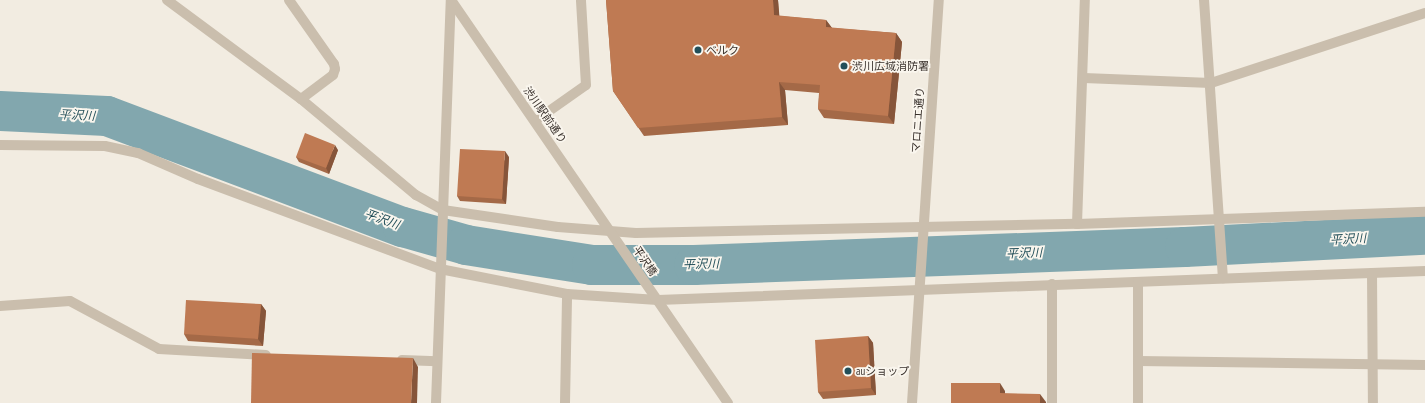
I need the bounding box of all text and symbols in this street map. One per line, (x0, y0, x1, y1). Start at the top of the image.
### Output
place label: ベルク (706, 43, 739, 57)
marker: ベルク (693, 45, 703, 55)
place label: 渋川広域消防署 (852, 59, 929, 73)
marker: 渋川広域消防署 (839, 61, 849, 71)
street label: 渋川駅前通り (521, 84, 569, 146)
street label: マロニエ通り (909, 87, 927, 153)
water label: 平沢川 (59, 107, 95, 123)
water label: 平沢川 (363, 206, 401, 232)
water label: 平沢川 (1330, 231, 1366, 247)
street label: 平沢橋 (630, 244, 660, 278)
water label: 平沢川 (1006, 245, 1042, 261)
water label: 平沢川 (683, 256, 719, 272)
place label: auショップ (856, 364, 909, 378)
marker: auショップ (843, 366, 853, 376)

